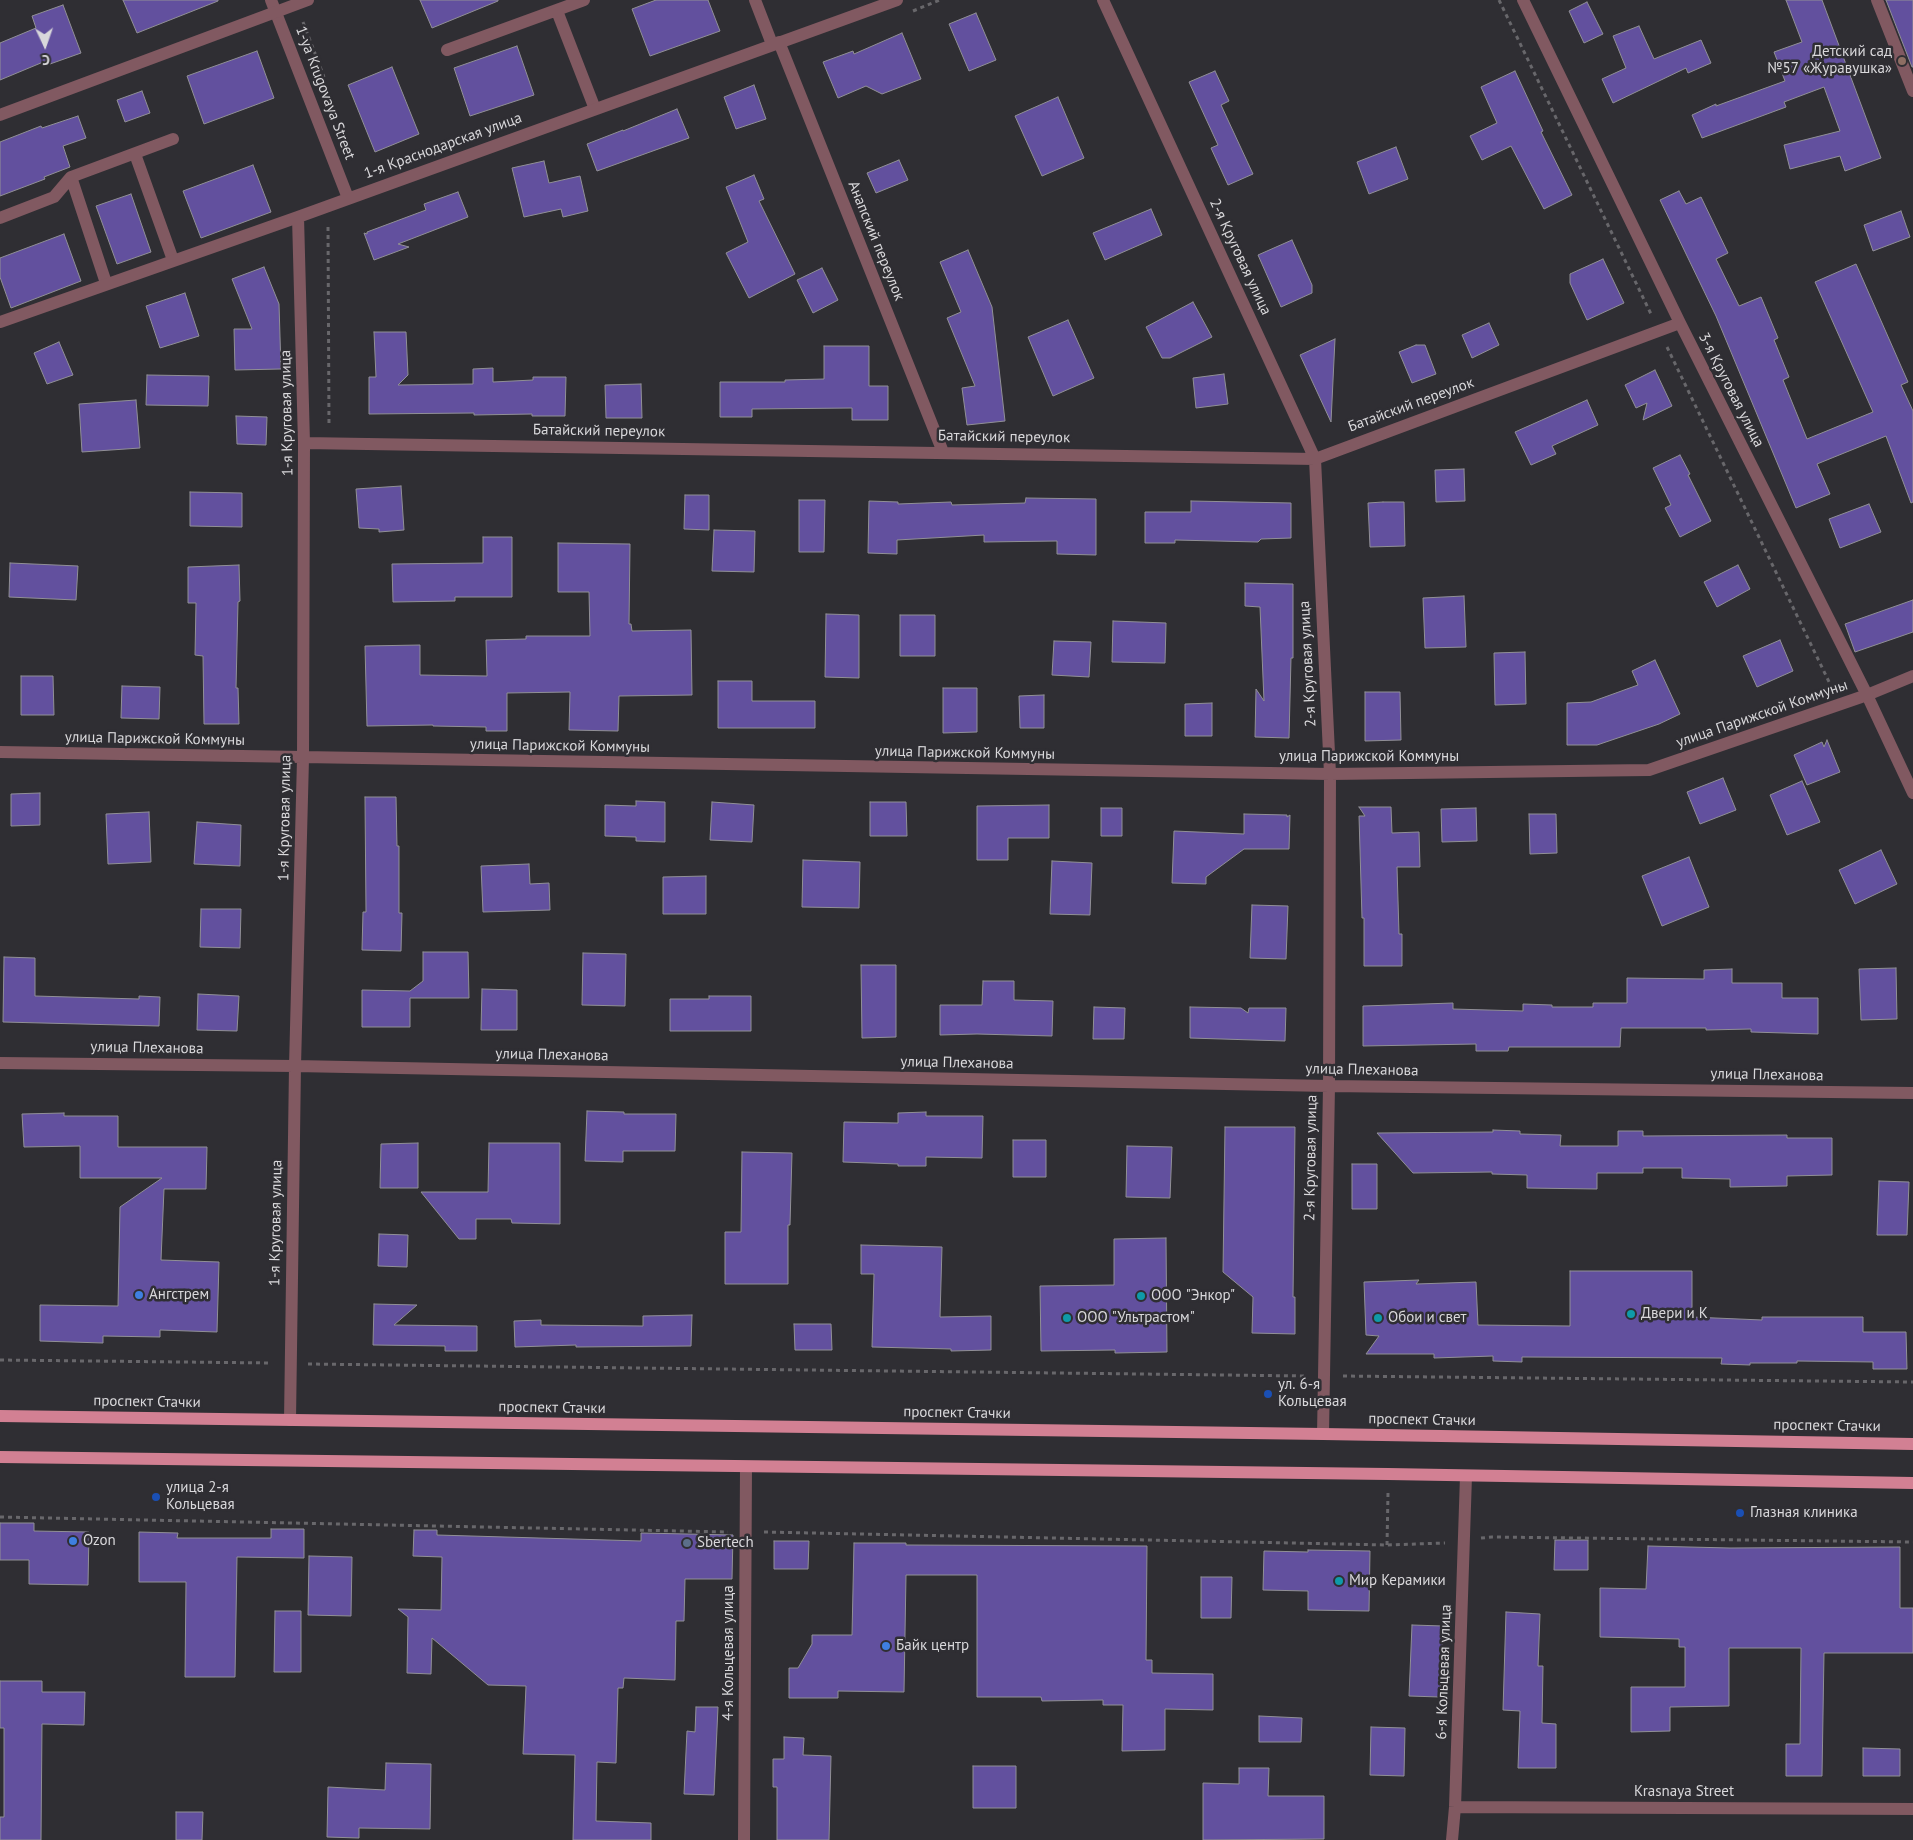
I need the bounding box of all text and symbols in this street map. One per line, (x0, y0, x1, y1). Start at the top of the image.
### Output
north arrow (20, 20, 70, 70)
street label: 1-ya Krugovaya Street (291, 24, 359, 162)
place label: Детский сад №57 «Журавушка» (1767, 43, 1892, 78)
text: С (41, 51, 50, 69)
marker: Детский сад №57 «Журавушка» (1896, 55, 1908, 67)
street label: 1-я Краснодарская улица (362, 109, 524, 183)
street label: Анапский переулок (844, 179, 908, 303)
street label: 2-я Круговая улица (1205, 196, 1275, 318)
street label: 3-я Круговая улица (1694, 330, 1768, 450)
street label: 1-я Круговая улица (277, 350, 297, 476)
street label: Батайский переулок (1346, 374, 1476, 436)
street label: Батайский переулок (533, 421, 665, 441)
street label: Батайский переулок (938, 427, 1070, 447)
street label: 2-я Круговая улица (1296, 600, 1320, 728)
street label: улица Парижской Коммуны (1674, 676, 1850, 752)
street label: улица Парижской Коммуны (65, 728, 245, 750)
street label: улица Парижской Коммуны (470, 735, 650, 757)
street label: улица Парижской Коммуны (875, 742, 1055, 764)
street label: улица Парижской Коммуны (1279, 748, 1459, 766)
street label: 1-я Круговая улица (275, 755, 295, 881)
street label: улица Плеханова (90, 1038, 204, 1058)
street label: улица Плеханова (495, 1045, 609, 1065)
street label: улица Плеханова (900, 1053, 1014, 1073)
street label: улица Плеханова (1305, 1060, 1419, 1080)
street label: улица Плеханова (1710, 1065, 1824, 1085)
street label: 2-я Круговая улица (1301, 1095, 1321, 1221)
street label: 1-я Круговая улица (266, 1160, 286, 1286)
place label: Ангстрем (149, 1286, 209, 1304)
place label: ООО "Энкор" (1151, 1287, 1235, 1305)
marker: Ангстрем (133, 1289, 145, 1301)
marker: ООО "Энкор" (1135, 1290, 1147, 1302)
place label: Двери и К (1641, 1305, 1708, 1323)
marker: Двери и К (1625, 1308, 1637, 1320)
place label: ООО "Ультрастом" (1077, 1309, 1195, 1327)
place label: Обои и свет (1388, 1309, 1467, 1327)
marker: ООО "Ультрастом" (1061, 1312, 1073, 1324)
marker: Обои и свет (1372, 1312, 1384, 1324)
place label: ул. 6-я Кольцевая (1278, 1376, 1347, 1411)
marker: ул. 6-я Кольцевая (1262, 1388, 1274, 1400)
street label: проспект Стачки (93, 1392, 201, 1412)
street label: проспект Стачки (498, 1398, 606, 1418)
street label: проспект Стачки (903, 1403, 1011, 1423)
street label: проспект Стачки (1368, 1410, 1476, 1430)
street label: проспект Стачки (1773, 1416, 1881, 1436)
place label: улица 2-я Кольцевая (166, 1479, 235, 1514)
marker: улица 2-я Кольцевая (150, 1491, 162, 1503)
place label: Глазная клиника (1750, 1504, 1858, 1522)
marker: Глазная клиника (1734, 1507, 1746, 1519)
place label: Ozon (83, 1532, 116, 1550)
place label: Sbertech (697, 1534, 754, 1552)
marker: Ozon (67, 1535, 79, 1547)
marker: Sbertech (681, 1537, 693, 1549)
place label: Мир Керамики (1349, 1572, 1446, 1590)
marker: Мир Керамики (1333, 1575, 1345, 1587)
street label: 4-я Кольцевая улица (720, 1585, 738, 1721)
street label: 6-я Кольцевая улица (1433, 1604, 1455, 1740)
place label: Байк центр (896, 1637, 969, 1655)
marker: Байк центр (880, 1640, 892, 1652)
street label: Krasnaya Street (1634, 1783, 1734, 1801)

